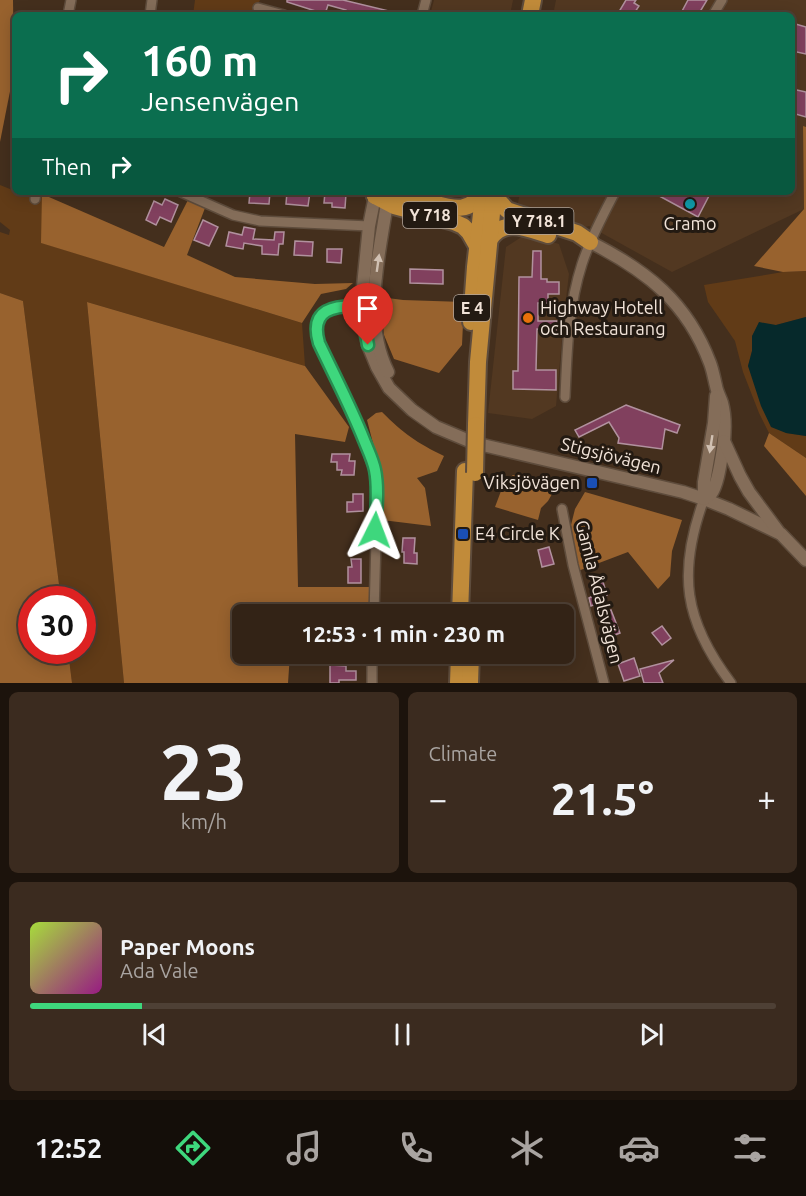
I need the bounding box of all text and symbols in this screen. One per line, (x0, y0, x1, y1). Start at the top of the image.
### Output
icon: right (42, 36, 120, 114)
text: 160 m (141, 37, 258, 84)
text: Jensenvägen (141, 86, 299, 116)
icon: right (104, 150, 137, 183)
text: Then (42, 154, 92, 179)
marker: Cramo (683, 197, 697, 211)
road number: Y 718 (403, 202, 457, 228)
road number: Y 718.1 (504, 208, 574, 234)
place label: Cramo (663, 213, 717, 233)
one-way arrow (373, 253, 382, 272)
pin (342, 283, 393, 345)
icon: arrive (351, 292, 384, 325)
road number: E 4 (454, 295, 490, 321)
place label: Highway Hotell och Restaurang (540, 297, 665, 338)
marker: Highway Hotell och Restaurang (521, 311, 535, 325)
street label: Stigsjövägen (559, 433, 663, 477)
one-way arrow (706, 435, 715, 454)
place label: Viksjövägen (483, 472, 580, 492)
marker: Viksjövägen (585, 476, 599, 490)
position arrow (343, 498, 407, 562)
street label: Gamla Ådalsvägen (572, 518, 628, 666)
place label: E4 Circle K (475, 523, 560, 543)
marker: E4 Circle K (456, 527, 470, 541)
speed limit sign: 30 (18, 586, 96, 664)
text: 12:53 · 1 min · 230 m (301, 621, 505, 646)
text: 23 (160, 727, 248, 815)
text: Climate (429, 742, 497, 765)
text: 21.5° (551, 773, 654, 824)
text: − (429, 780, 447, 817)
text: + (757, 780, 776, 817)
text: km/h (181, 810, 227, 833)
text: Paper Moons (120, 934, 255, 959)
text: Ada Vale (120, 959, 198, 982)
icon: previous (138, 1018, 171, 1051)
icon: pause (386, 1018, 419, 1051)
icon: next (635, 1018, 668, 1051)
icon: directions (172, 1127, 214, 1169)
icon: music (283, 1127, 325, 1169)
icon: phone (395, 1127, 437, 1169)
icon: climate (506, 1127, 548, 1169)
icon: car (618, 1127, 660, 1169)
icon: filters (729, 1127, 771, 1169)
text: 12:52 (35, 1133, 102, 1163)

